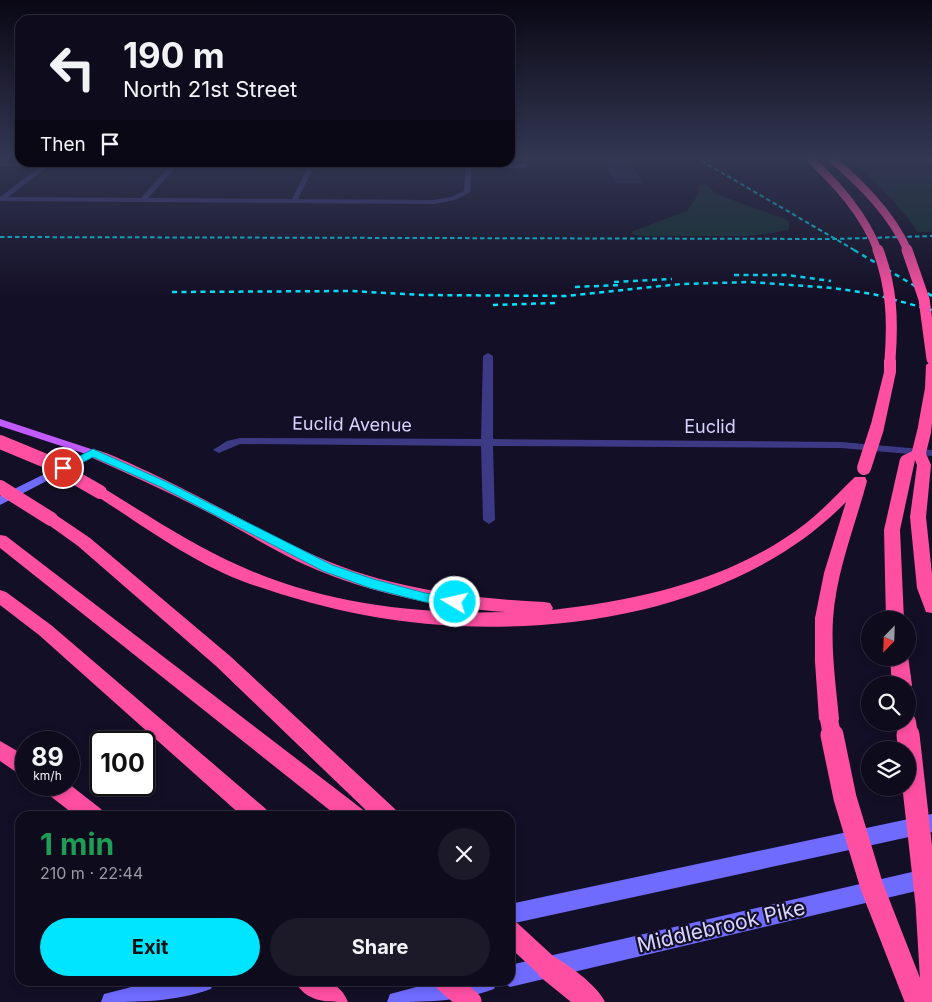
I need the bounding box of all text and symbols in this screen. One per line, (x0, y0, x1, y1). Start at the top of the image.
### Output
text: 190 m (123, 34, 225, 76)
icon: left (40, 35, 105, 100)
text: North 21st Street (123, 76, 297, 102)
icon: arrive (96, 130, 124, 158)
text: Then (40, 133, 86, 156)
street label: Euclid Avenue (292, 412, 412, 436)
street label: Euclid (684, 416, 736, 437)
pin (42, 447, 84, 489)
icon: arrive (49, 454, 77, 482)
position arrow (428, 575, 480, 627)
north arrow (861, 611, 916, 666)
map controls (861, 611, 916, 796)
button: search (861, 676, 916, 731)
speed limit sign: 100 (90, 731, 155, 796)
button: layers (861, 741, 916, 796)
text: 89 (31, 742, 64, 772)
text: km/h (33, 768, 62, 783)
text: 1 min (40, 826, 114, 862)
button: close (438, 828, 490, 880)
text: 210 m · 22:44 (40, 863, 143, 883)
street label: Middlebrook Pike (634, 894, 808, 958)
button: Exit (40, 918, 260, 976)
button: Share (270, 918, 490, 976)

